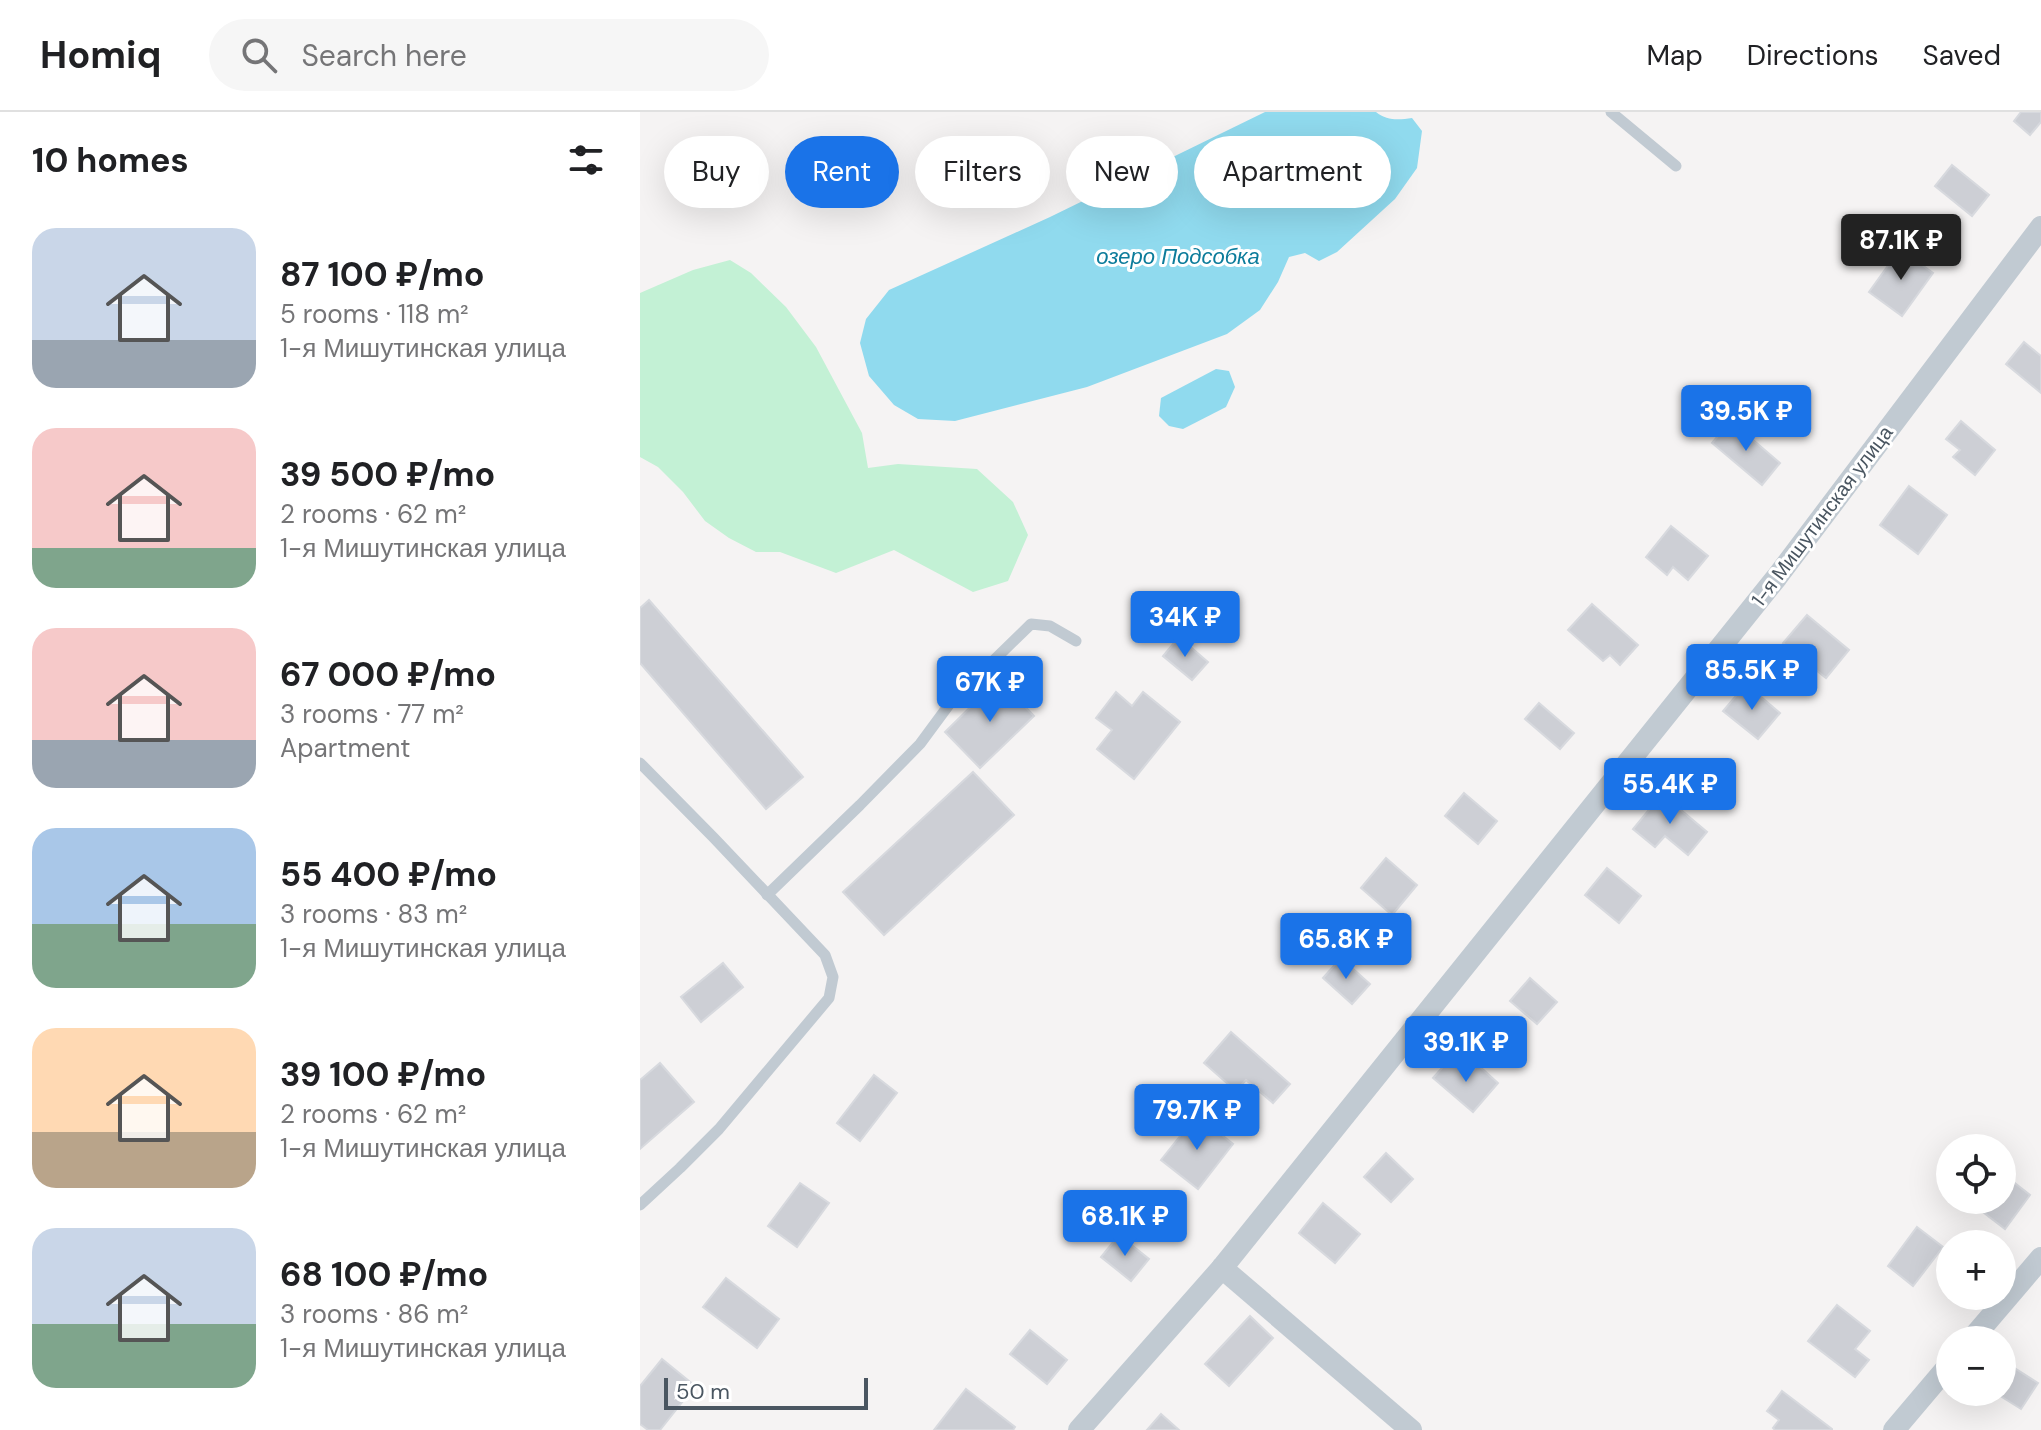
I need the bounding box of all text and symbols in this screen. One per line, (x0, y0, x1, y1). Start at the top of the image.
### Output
search box (209, 19, 769, 91)
text: Homiq (40, 30, 161, 80)
icon: search (237, 33, 281, 77)
text: Search here (301, 36, 467, 75)
text: Map (1646, 37, 1703, 74)
text: Directions (1747, 37, 1879, 74)
text: Saved (1923, 37, 2001, 74)
chip: Buy (664, 136, 769, 208)
chip: Rent (785, 136, 899, 208)
chip: Filters (915, 136, 1050, 208)
chip: New (1066, 136, 1178, 208)
chip: Apartment (1194, 136, 1391, 208)
text: 10 homes (32, 138, 189, 183)
icon: filters (564, 138, 608, 182)
pin: 87.1K ₽ (1827, 214, 1975, 282)
text: 87.1K ₽ (1859, 223, 1943, 257)
water label: озеро Подсобка (1096, 242, 1260, 271)
text: 87 100 ₽/mo (280, 252, 484, 297)
icon: home (96, 260, 192, 356)
text: 5 rooms · 118 m² (280, 297, 469, 331)
text: 1-я Мишутинская улица (280, 331, 566, 365)
pin: 39.5K ₽ (1672, 385, 1820, 453)
text: 39.5K ₽ (1699, 394, 1793, 428)
street label: 1-я Мишутинская улица (1745, 420, 1899, 612)
text: 39 500 ₽/mo (280, 452, 495, 497)
icon: home (96, 460, 192, 556)
text: 2 rooms · 62 m² (280, 497, 466, 531)
text: 1-я Мишутинская улица (280, 531, 566, 565)
pin: 34K ₽ (1129, 591, 1241, 659)
text: 34K ₽ (1149, 600, 1221, 634)
pin: 85.5K ₽ (1678, 644, 1826, 712)
text: 67 000 ₽/mo (280, 652, 496, 697)
text: 85.5K ₽ (1704, 653, 1800, 687)
pin: 67K ₽ (934, 656, 1046, 724)
icon: home (96, 660, 192, 756)
text: 67K ₽ (955, 665, 1025, 699)
text: 3 rooms · 77 m² (280, 697, 464, 731)
text: Apartment (280, 731, 411, 765)
pin: 55.4K ₽ (1596, 758, 1744, 826)
text: 55.4K ₽ (1622, 767, 1718, 801)
text: 55 400 ₽/mo (280, 852, 497, 897)
icon: home (96, 860, 192, 956)
text: 3 rooms · 83 m² (280, 897, 467, 931)
pin: 65.8K ₽ (1272, 913, 1420, 981)
text: 65.8K ₽ (1298, 922, 1394, 956)
text: 1-я Мишутинская улица (280, 931, 566, 965)
pin: 39.1K ₽ (1392, 1016, 1540, 1084)
text: 39.1K ₽ (1423, 1025, 1509, 1059)
text: 39 100 ₽/mo (280, 1052, 486, 1097)
icon: home (96, 1060, 192, 1156)
pin: 79.7K ₽ (1123, 1084, 1271, 1152)
text: 79.7K ₽ (1152, 1093, 1242, 1127)
text: 2 rooms · 62 m² (280, 1097, 466, 1131)
text: 1-я Мишутинская улица (280, 1131, 566, 1165)
map controls (1936, 1134, 2016, 1406)
button: locate (1936, 1134, 2016, 1214)
pin: 68.1K ₽ (1051, 1190, 1199, 1258)
text: 68.1K ₽ (1081, 1199, 1169, 1233)
button: + (1936, 1230, 2016, 1310)
text: 68 100 ₽/mo (280, 1252, 488, 1297)
icon: home (96, 1260, 192, 1356)
text: 3 rooms · 86 m² (280, 1297, 468, 1331)
button: − (1936, 1326, 2016, 1406)
text: 1-я Мишутинская улица (280, 1331, 566, 1365)
scale bar (664, 1374, 868, 1410)
text: 50 m (676, 1377, 730, 1406)

